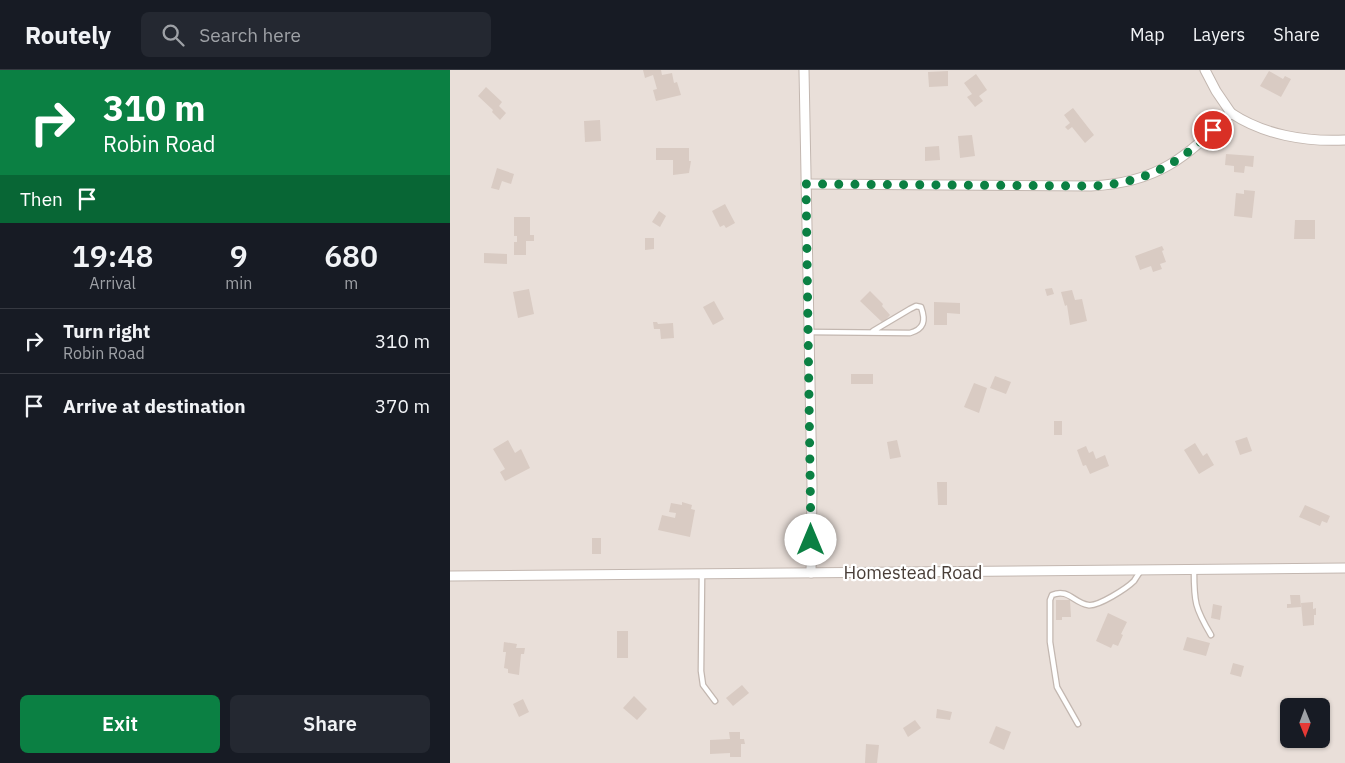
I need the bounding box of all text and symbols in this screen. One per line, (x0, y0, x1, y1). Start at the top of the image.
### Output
search box (141, 12, 491, 57)
text: Routely (25, 19, 111, 51)
icon: search (159, 21, 187, 49)
text: Search here (199, 23, 301, 47)
text: Map (1130, 23, 1165, 46)
text: Layers (1193, 23, 1245, 46)
text: Share (1273, 23, 1320, 46)
text: 310 m (103, 85, 206, 131)
icon: right (20, 90, 85, 155)
pin (1192, 109, 1234, 151)
icon: arrive (1199, 116, 1227, 144)
text: Robin Road (103, 129, 216, 158)
icon: arrive (73, 185, 101, 213)
text: Then (20, 187, 63, 211)
text: 19:48 (72, 236, 153, 275)
text: 9 (230, 236, 248, 275)
text: 680 (324, 236, 378, 275)
text: Arrival (89, 273, 136, 293)
text: min (225, 273, 252, 293)
text: m (344, 273, 358, 293)
text: Turn right (63, 319, 150, 343)
icon: right (20, 327, 48, 355)
text: 310 m (375, 329, 430, 353)
text: Robin Road (63, 343, 145, 363)
icon: arrive (20, 392, 48, 420)
text: Arrive at destination (63, 394, 246, 418)
text: 370 m (375, 394, 430, 418)
position arrow (784, 513, 836, 565)
street label: Homestead Road (844, 561, 982, 584)
button: Exit (20, 695, 220, 753)
button: Share (230, 695, 430, 753)
north arrow (1280, 698, 1330, 748)
map controls (1280, 698, 1330, 748)

